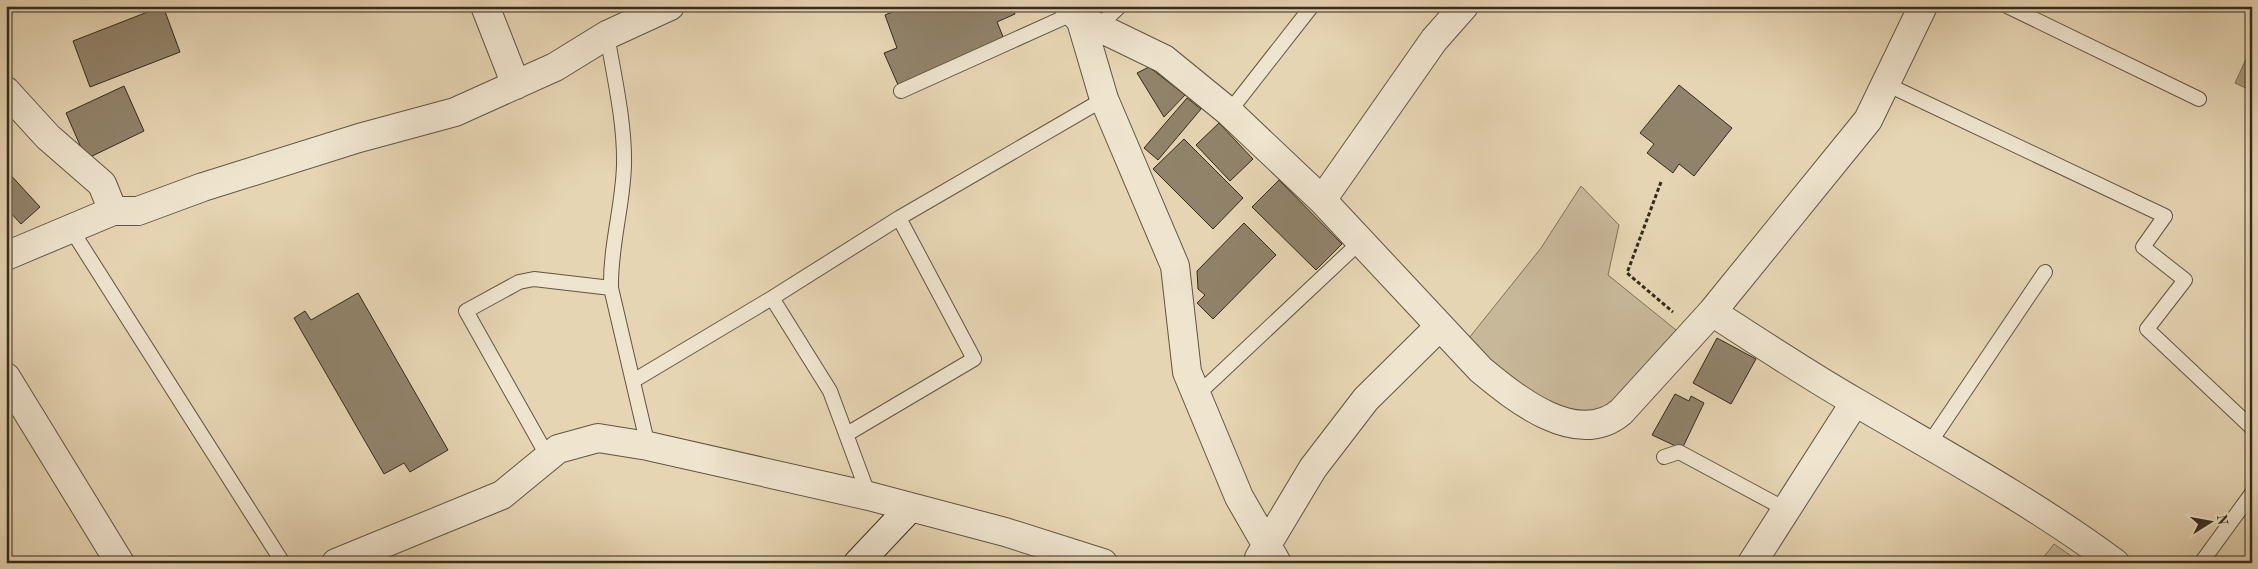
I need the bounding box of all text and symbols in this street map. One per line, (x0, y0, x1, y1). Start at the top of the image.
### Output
north arrow (2186, 496, 2236, 546)
text: N (2214, 513, 2230, 527)

